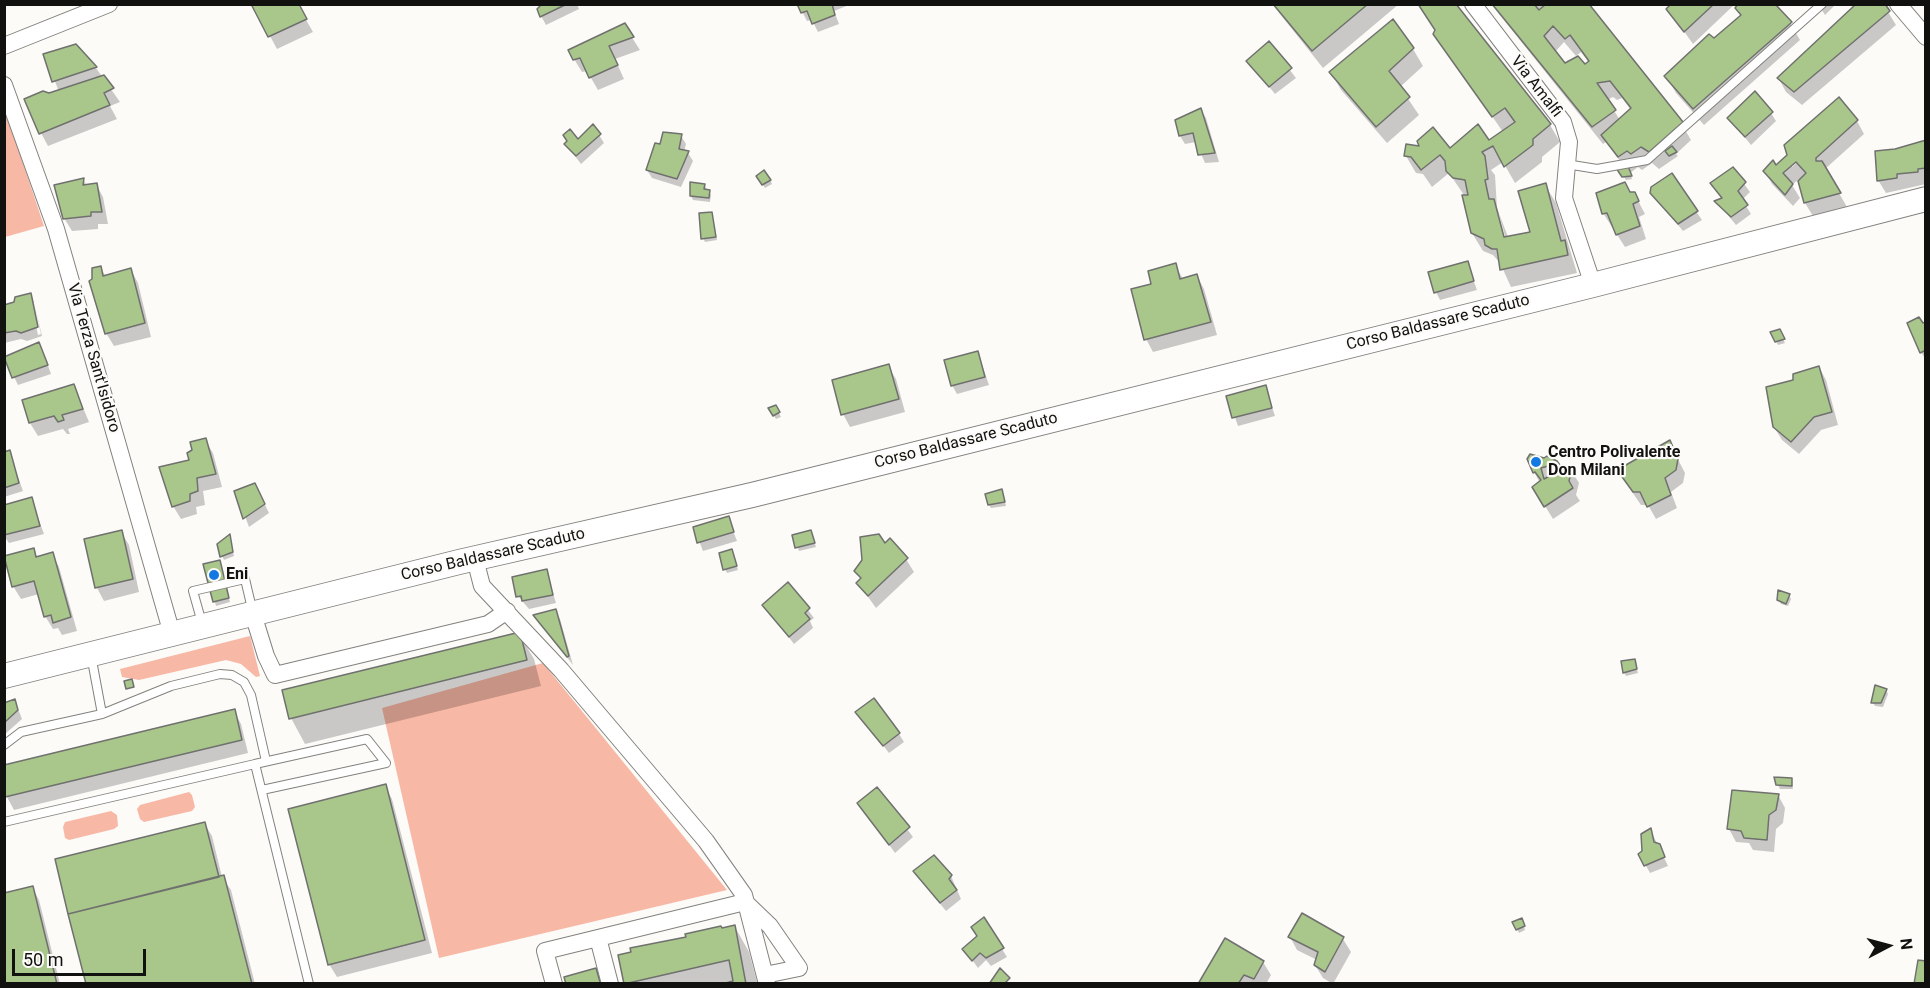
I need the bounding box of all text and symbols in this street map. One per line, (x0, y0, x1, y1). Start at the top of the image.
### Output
street label: Via Amalfi (1506, 52, 1566, 122)
street label: Via Terza Sant'Isidoro (63, 281, 123, 435)
street label: Corso Baldassare Scaduto (1344, 291, 1532, 355)
street label: Corso Baldassare Scaduto (872, 409, 1060, 473)
place label: Centro Polivalente Don Milani (1548, 443, 1680, 481)
marker: Centro Polivalente Don Milani (1529, 455, 1543, 469)
street label: Corso Baldassare Scaduto (399, 524, 587, 586)
place label: Eni (226, 565, 248, 585)
marker: Eni (207, 568, 221, 582)
north arrow (1858, 916, 1918, 976)
scale bar (15, 937, 148, 975)
text: N (1896, 937, 1916, 951)
text: 50 m (23, 949, 63, 970)

